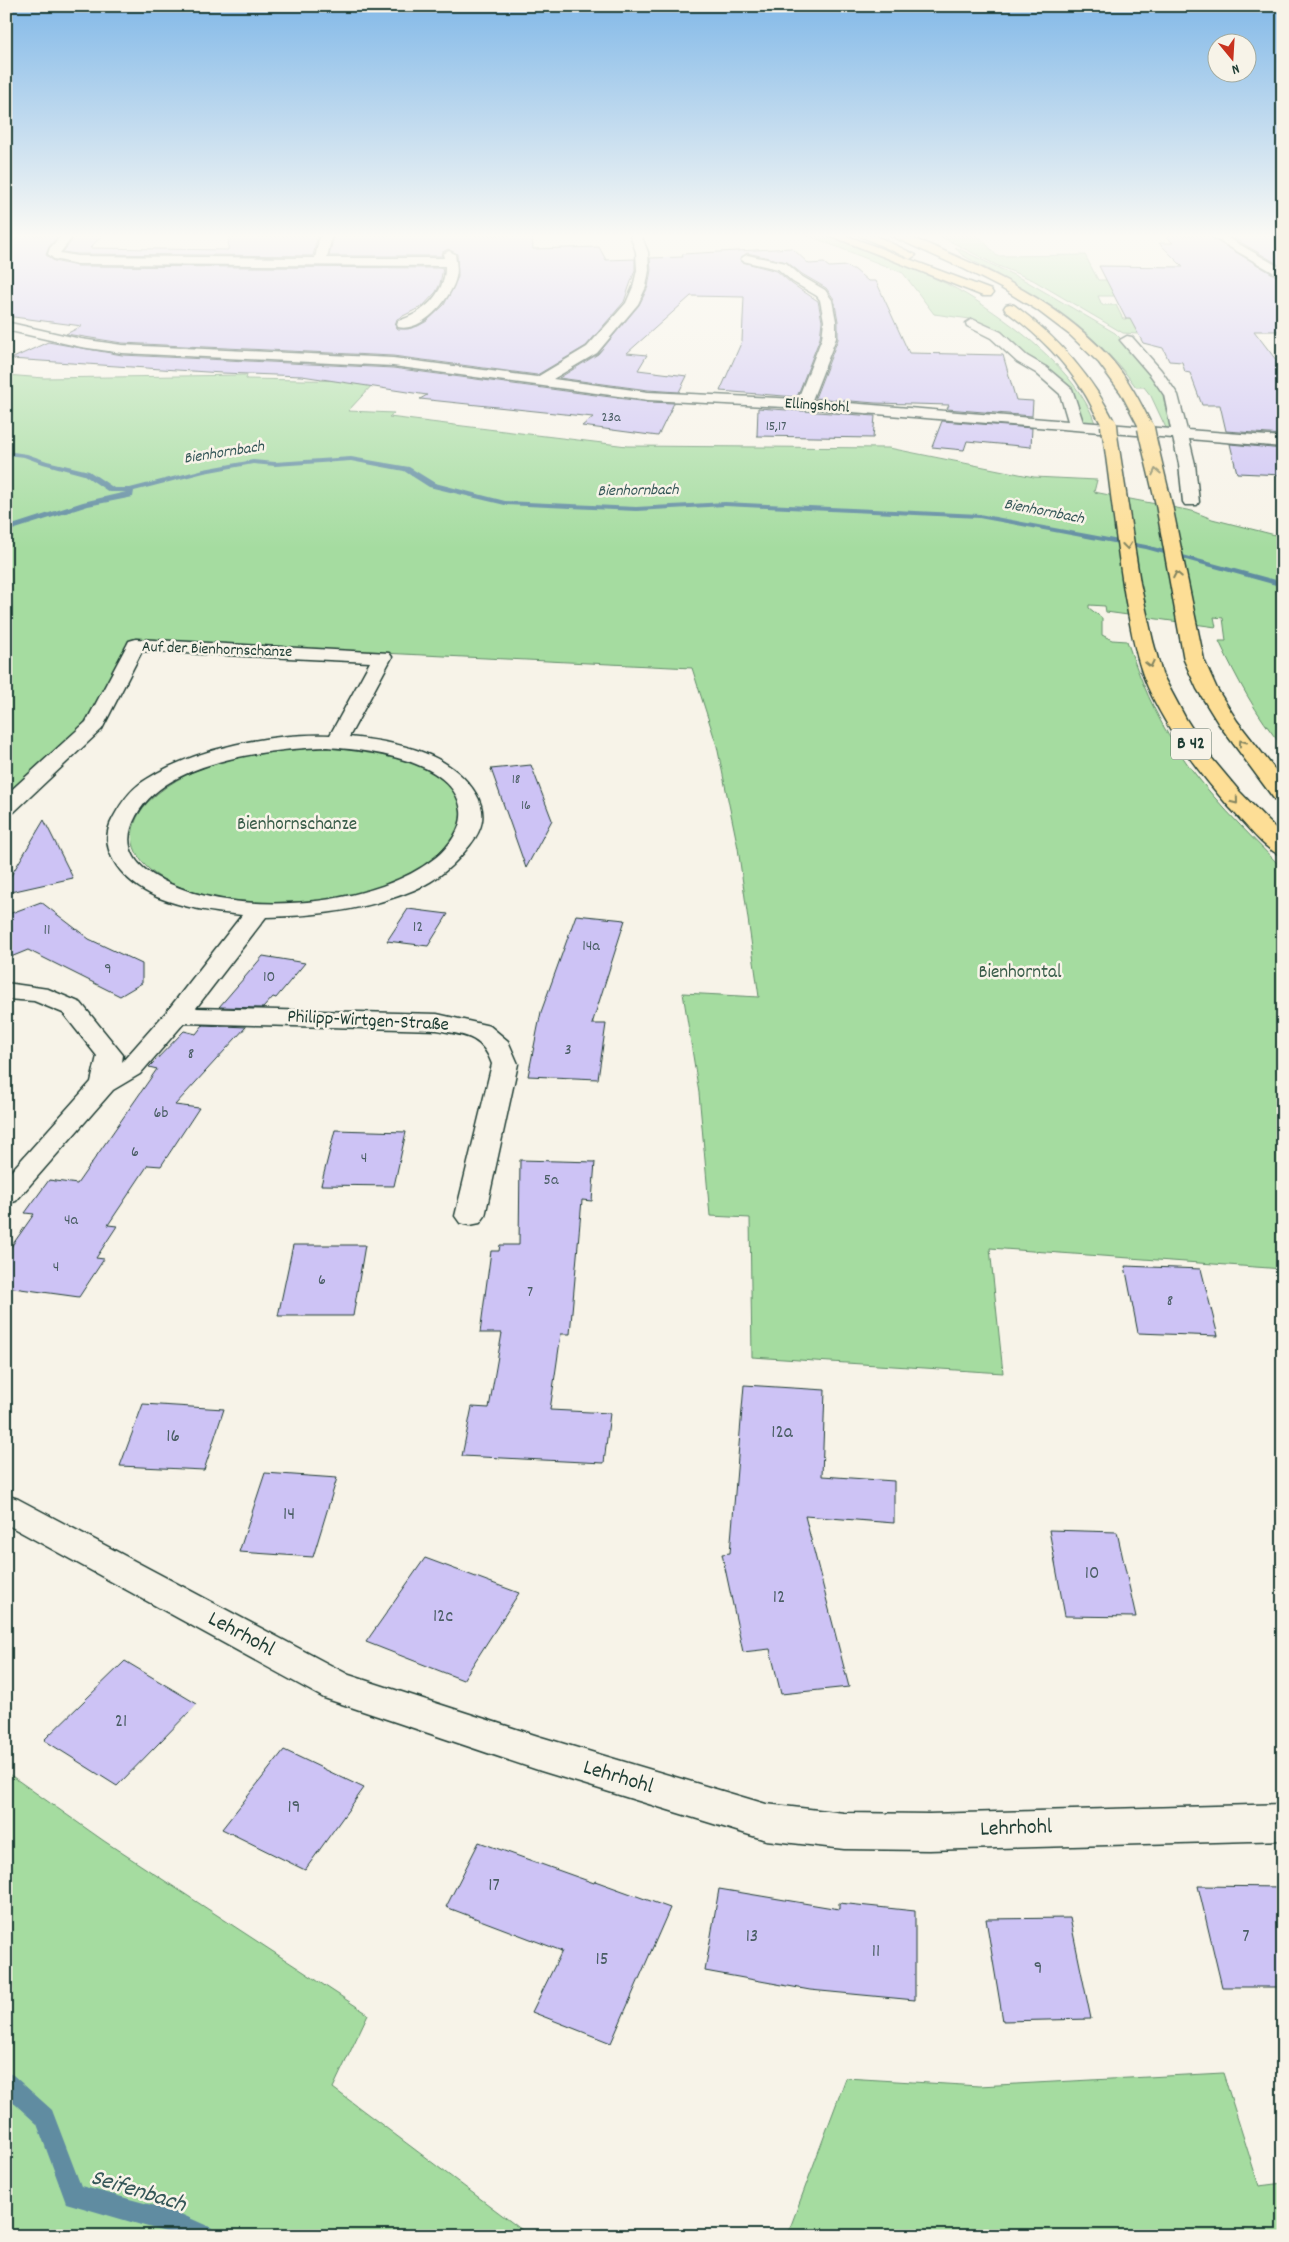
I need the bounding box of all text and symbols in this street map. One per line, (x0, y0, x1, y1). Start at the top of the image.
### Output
north arrow (1206, 32, 1256, 82)
text: N (1229, 58, 1242, 79)
street label: Ellingshohl (784, 392, 850, 420)
house number: 23a (602, 408, 621, 428)
house number: 15,17 (766, 417, 786, 437)
water label: Bienhornbach (182, 435, 266, 471)
one-way arrow (1151, 467, 1162, 476)
water label: Bienhornbach (597, 479, 679, 503)
water label: Bienhornbach (1002, 493, 1087, 531)
one-way arrow (1121, 542, 1132, 550)
one-way arrow (1172, 571, 1183, 579)
street label: Auf der Bienhornschanze (141, 636, 293, 664)
one-way arrow (1144, 660, 1155, 669)
road number: B 42 (1171, 729, 1211, 760)
one-way arrow (1239, 739, 1248, 749)
house number: 18 (512, 770, 521, 790)
one-way arrow (1229, 795, 1237, 804)
house number: 16 (521, 796, 531, 816)
park label: Bienhornschanze (237, 812, 357, 839)
house number: 12 (413, 916, 423, 939)
house number: 11 (43, 919, 51, 942)
house number: 14a (582, 935, 600, 958)
house number: 9 (104, 958, 112, 981)
park label: Bienhorntal (978, 960, 1062, 987)
house number: 10 (263, 966, 275, 989)
street label: Philipp-Wirtgen-Straße (286, 1004, 450, 1040)
house number: 3 (564, 1039, 572, 1062)
house number: 8 (188, 1043, 194, 1066)
house number: 6b (154, 1102, 168, 1125)
house number: 6 (131, 1141, 139, 1164)
house number: 4 (361, 1147, 367, 1170)
house number: 5a (544, 1169, 559, 1192)
house number: 4a (64, 1209, 79, 1232)
house number: 4 (53, 1256, 59, 1279)
house number: 6 (318, 1269, 326, 1292)
house number: 7 (527, 1281, 533, 1304)
house number: 8 (1167, 1290, 1173, 1313)
house number: 12a (771, 1420, 794, 1447)
house number: 16 (166, 1424, 180, 1451)
house number: 14 (283, 1502, 295, 1529)
house number: 10 (1085, 1561, 1099, 1588)
house number: 12 (773, 1585, 785, 1612)
street label: Lehrhohl (202, 1604, 280, 1666)
house number: 12c (433, 1604, 453, 1631)
house number: 21 (115, 1709, 127, 1736)
street label: Lehrhohl (579, 1753, 657, 1803)
house number: 19 (288, 1795, 300, 1822)
street label: Lehrhohl (979, 1812, 1053, 1846)
house number: 17 (488, 1873, 500, 1900)
house number: 13 (746, 1924, 758, 1951)
house number: 7 (1242, 1924, 1250, 1951)
house number: 11 (872, 1939, 880, 1966)
house number: 15 (596, 1947, 608, 1974)
house number: 9 (1034, 1956, 1042, 1983)
water label: Seifenbach (86, 2161, 191, 2223)

